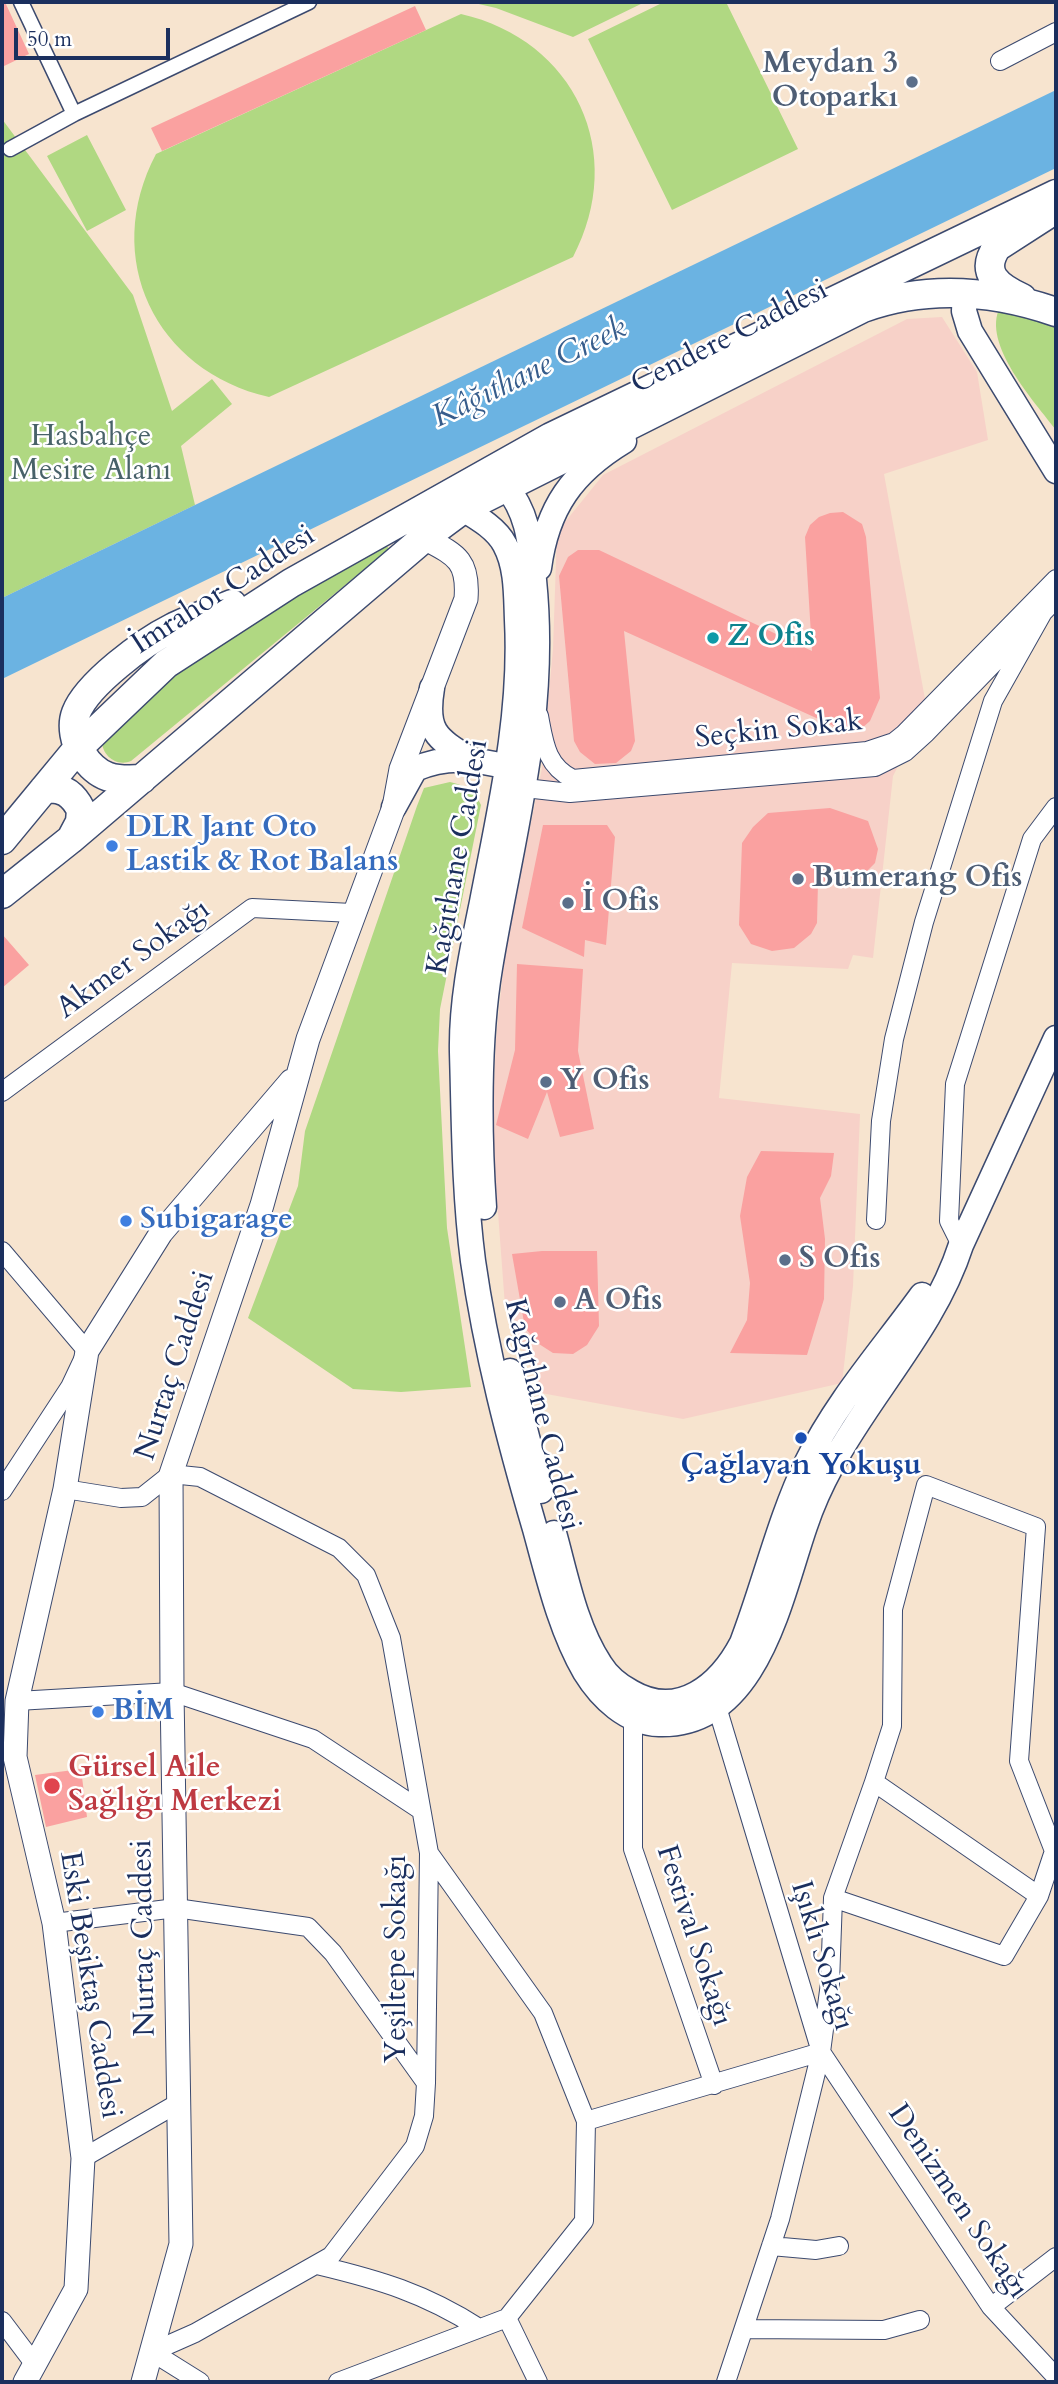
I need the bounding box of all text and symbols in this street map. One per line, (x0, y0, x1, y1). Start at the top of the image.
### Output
scale bar (18, 14, 173, 58)
text: 50 m (27, 25, 72, 54)
place label: Meydan 3 Otoparkı (763, 47, 898, 118)
marker: Meydan 3 Otoparkı (904, 74, 920, 90)
street label: Cendere Caddesi (626, 273, 834, 403)
water label: Kâğıthane Creek (426, 310, 634, 438)
park label: Hasbahçe Mesire Alanı (11, 420, 171, 490)
street label: İmrahor Caddesi (126, 518, 322, 664)
place label: Z Ofis (727, 620, 815, 656)
marker: Z Ofis (705, 630, 721, 646)
street label: Seçkin Sokak (693, 704, 865, 758)
street label: Kağıthane Caddesi (421, 737, 497, 977)
place label: DLR Jant Oto Lastik & Rot Balans (126, 811, 398, 882)
marker: DLR Jant Oto Lastik & Rot Balans (104, 838, 120, 854)
place label: Bumerang Ofis (812, 861, 1022, 897)
marker: Bumerang Ofis (790, 871, 806, 887)
place label: İ Ofis (582, 885, 659, 921)
street label: Akmer Sokağı (50, 892, 218, 1028)
marker: İ Ofis (560, 895, 576, 911)
place label: Y Ofis (560, 1064, 650, 1100)
marker: Y Ofis (538, 1074, 554, 1090)
place label: Subigarage (140, 1203, 293, 1239)
marker: Subigarage (118, 1213, 134, 1229)
place label: S Ofis (799, 1242, 881, 1278)
marker: S Ofis (777, 1252, 793, 1268)
street label: Nurtaç Caddesi (128, 1267, 224, 1465)
place label: A Ofis (574, 1284, 662, 1320)
marker: A Ofis (552, 1294, 568, 1310)
street label: Kağıthane Caddesi (495, 1295, 587, 1535)
marker: Çağlayan Yokuşu (793, 1430, 809, 1446)
place label: Çağlayan Yokuşu (681, 1449, 921, 1485)
place label: BİM (112, 1694, 174, 1730)
marker: BİM (90, 1704, 106, 1720)
place label: Gürsel Aile Sağlığı Merkezi (68, 1751, 282, 1822)
marker: Gürsel Aile Sağlığı Merkezi (42, 1776, 62, 1796)
street label: Nurtaç Caddesi (125, 1839, 165, 2037)
street label: Festival Sokağı (647, 1841, 739, 2031)
street label: Eski Beşiktaş Caddesi (50, 1849, 128, 2121)
street label: Yeşiltepe Sokağı (380, 1855, 416, 2063)
street label: Işıklı Sokağı (781, 1877, 861, 2035)
street label: Denizmen Sokağı (879, 2098, 1035, 2306)

